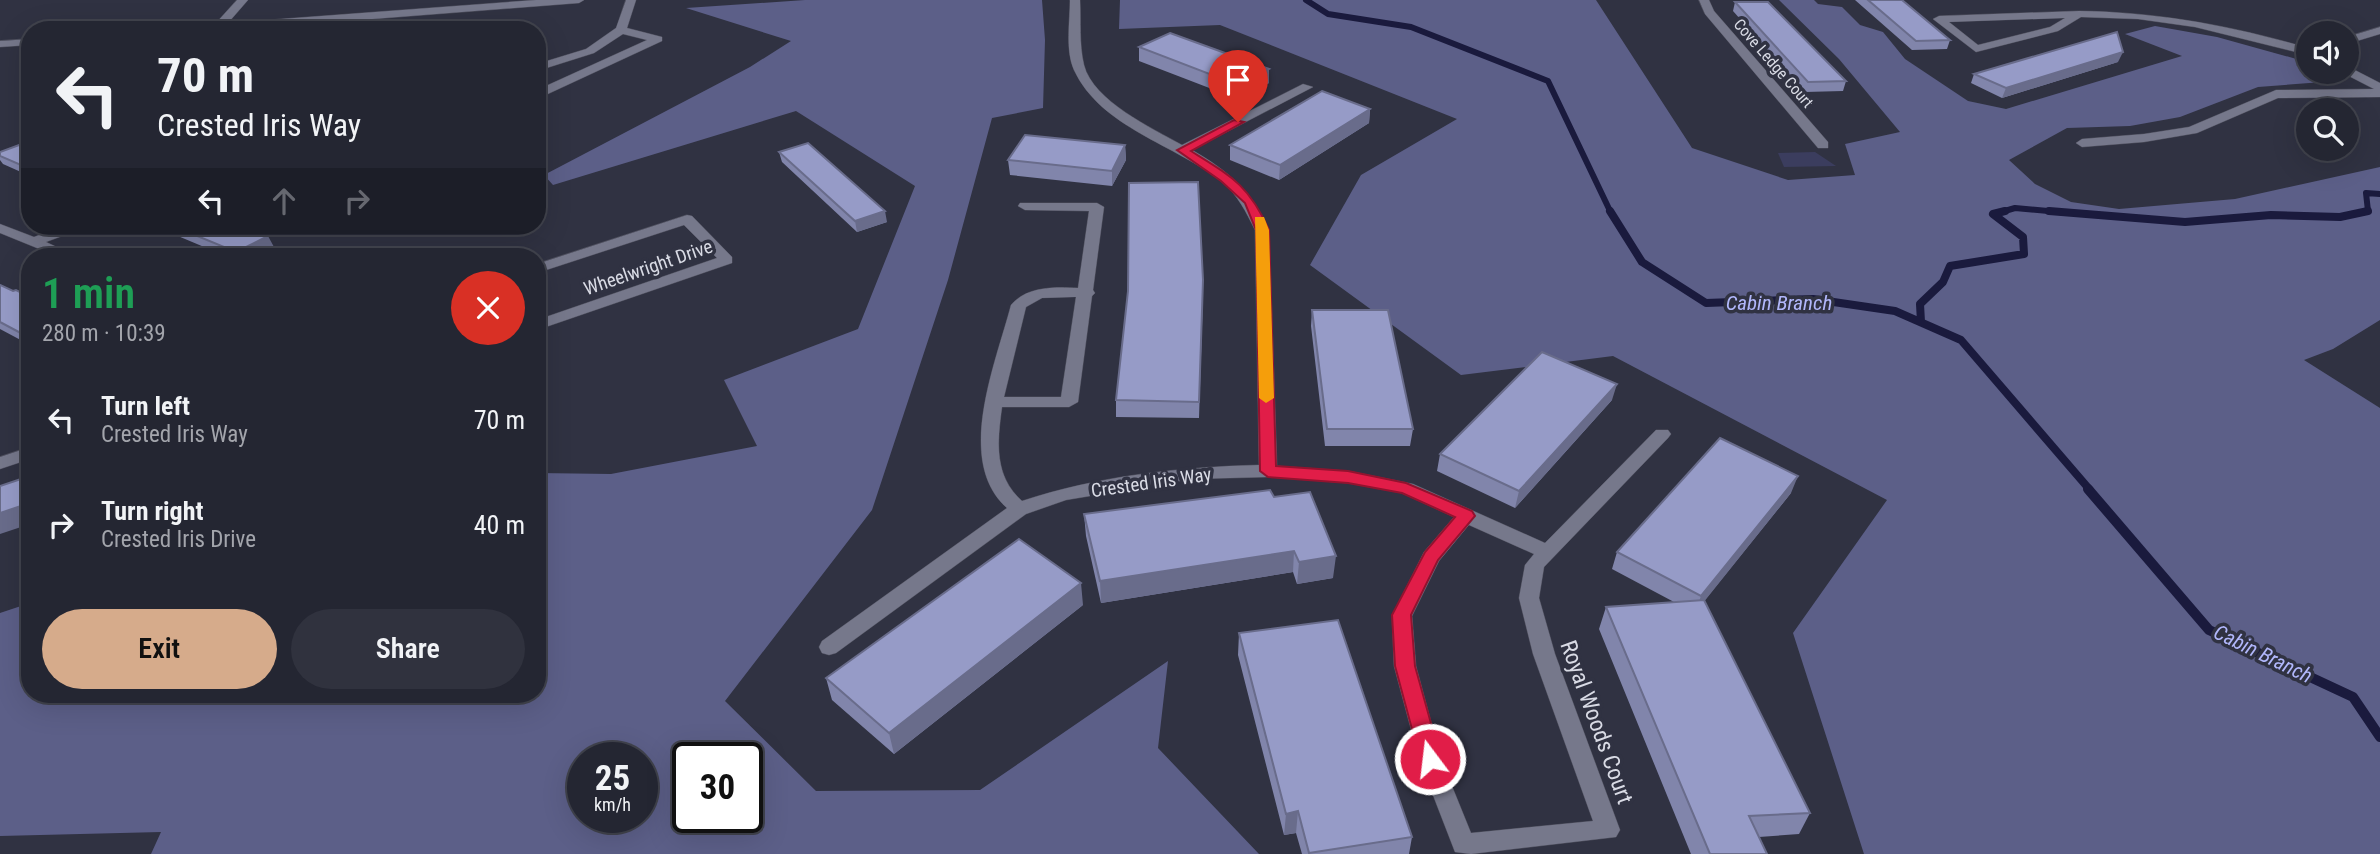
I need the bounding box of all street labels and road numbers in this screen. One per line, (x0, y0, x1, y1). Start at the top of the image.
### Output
street label: Cove Ledge Court (1730, 15, 1818, 112)
street label: Wheelwright Drive (581, 235, 716, 300)
street label: Crested Iris Way (1089, 463, 1213, 502)
street label: Royal Woods Court (1554, 637, 1639, 808)

